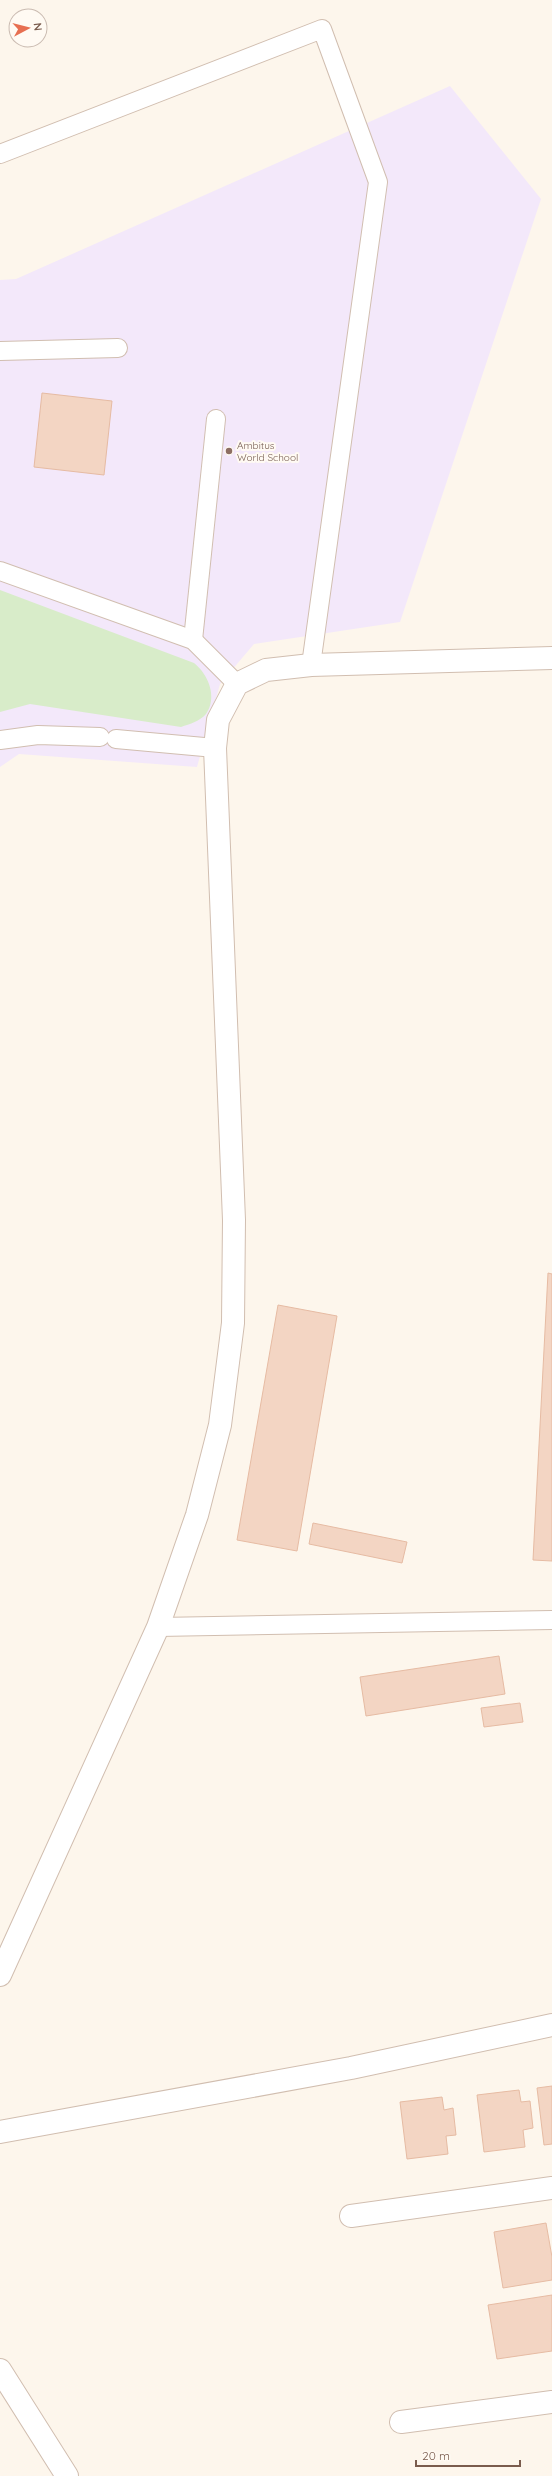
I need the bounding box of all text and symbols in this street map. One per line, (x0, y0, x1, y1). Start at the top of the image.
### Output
north arrow (8, 8, 48, 48)
text: N (30, 22, 45, 32)
place label: Ambitus World School (237, 439, 298, 464)
marker: Ambitus World School (224, 446, 234, 456)
scale bar (416, 2442, 520, 2468)
text: 20 m (422, 2448, 450, 2463)

